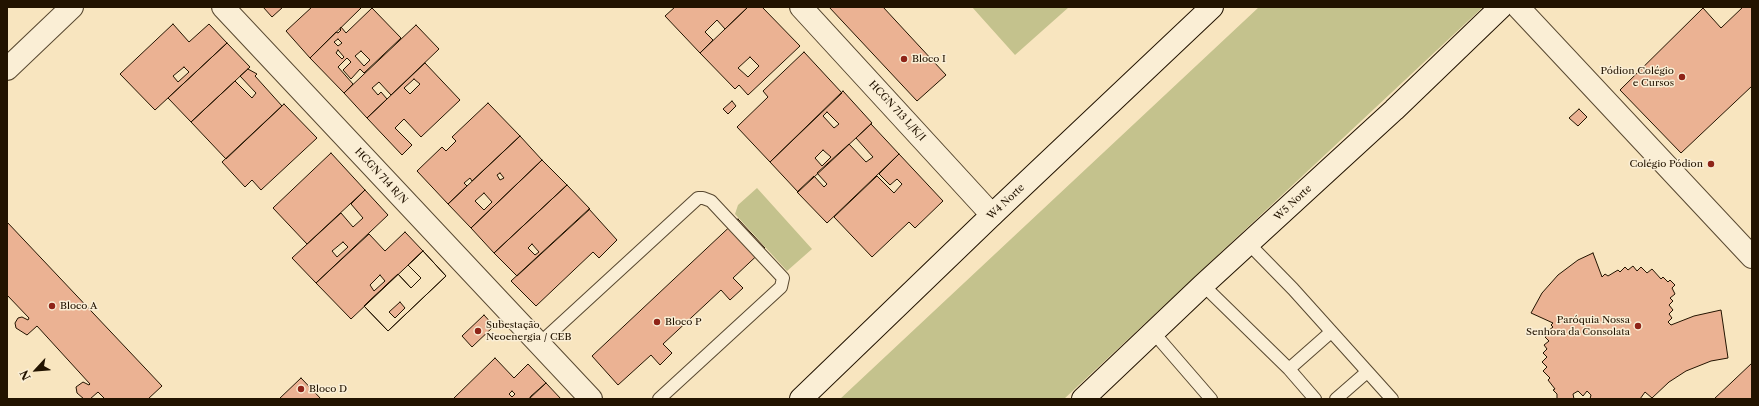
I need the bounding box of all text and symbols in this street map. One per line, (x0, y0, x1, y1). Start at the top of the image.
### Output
place label: Bloco I (912, 53, 946, 65)
marker: Bloco I (899, 54, 909, 64)
place label: Pódion Colégio e Cursos (1600, 65, 1674, 88)
marker: Pódion Colégio e Cursos (1677, 72, 1687, 82)
street label: HCGN 713 L/K/I (866, 78, 928, 144)
street label: HCGN 714 R/N (352, 146, 410, 206)
place label: Colégio Pódion (1629, 158, 1703, 170)
marker: Colégio Pódion (1706, 159, 1716, 169)
street label: W4 Norte (985, 182, 1027, 222)
street label: W5 Norte (1272, 183, 1314, 223)
place label: Bloco A (60, 300, 97, 312)
marker: Bloco A (47, 301, 57, 311)
place label: Paróquia Nossa Senhora da Consolata (1526, 314, 1630, 338)
place label: Bloco P (665, 316, 702, 328)
marker: Bloco P (652, 317, 662, 327)
place label: Subestação Neoenergia / CEB (486, 319, 571, 342)
marker: Paróquia Nossa Senhora da Consolata (1633, 321, 1643, 331)
marker: Subestação Neoenergia / CEB (473, 326, 483, 336)
north arrow (16, 350, 56, 390)
text: N (17, 368, 34, 383)
place label: Bloco D (309, 383, 347, 395)
marker: Bloco D (296, 384, 306, 394)

